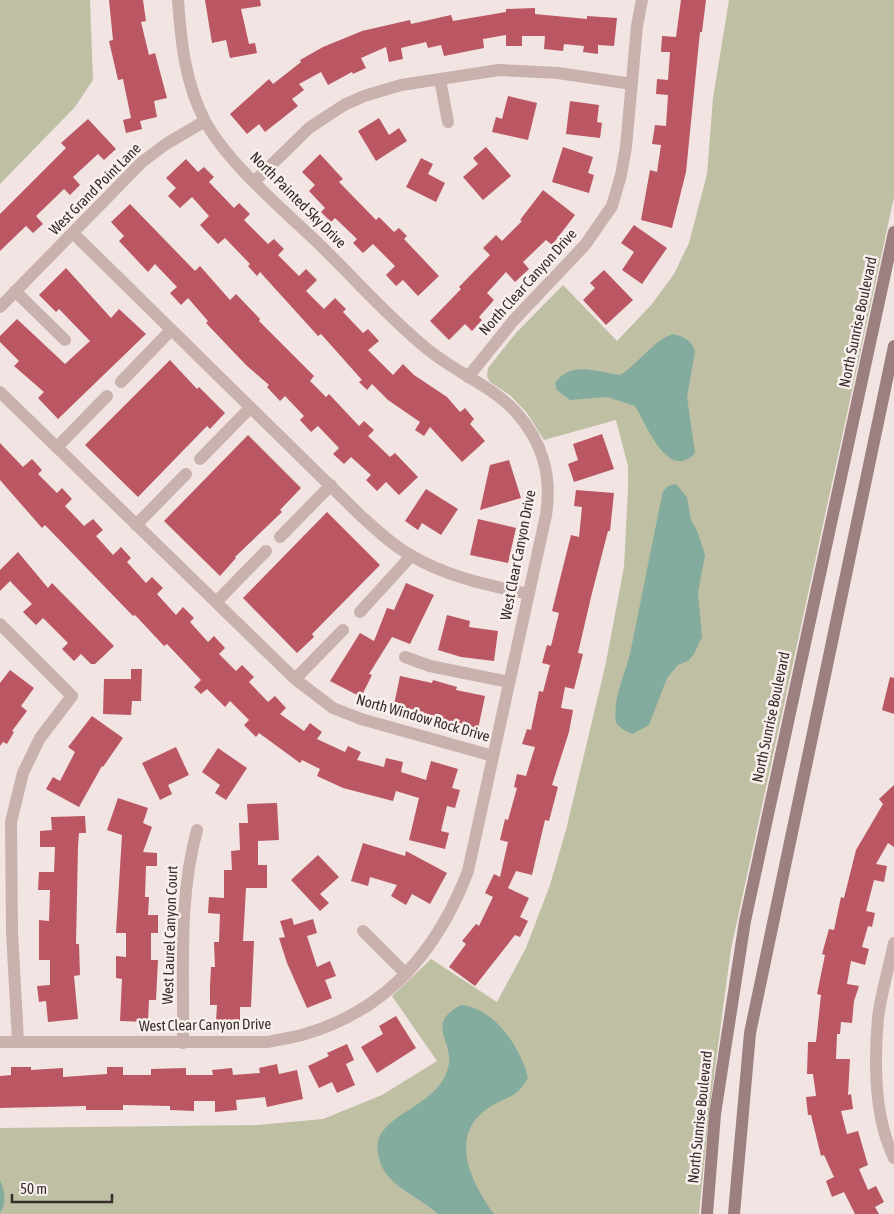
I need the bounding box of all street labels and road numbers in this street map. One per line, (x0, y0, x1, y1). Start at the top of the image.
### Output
street label: West Grand Point Lane (45, 139, 144, 238)
street label: North Painted Sky Drive (247, 148, 350, 251)
street label: North Clear Canyon Drive (475, 225, 580, 338)
street label: North Sunrise Boulevard (835, 255, 880, 389)
street label: West Clear Canyon Drive (497, 488, 539, 621)
street label: North Sunrise Boulevard (748, 650, 793, 784)
street label: North Window Rock Drive (354, 690, 492, 745)
street label: West Laurel Canyon Court (159, 865, 180, 1005)
street label: West Clear Canyon Drive (139, 1015, 271, 1034)
street label: North Sunrise Boulevard (684, 1050, 715, 1184)

